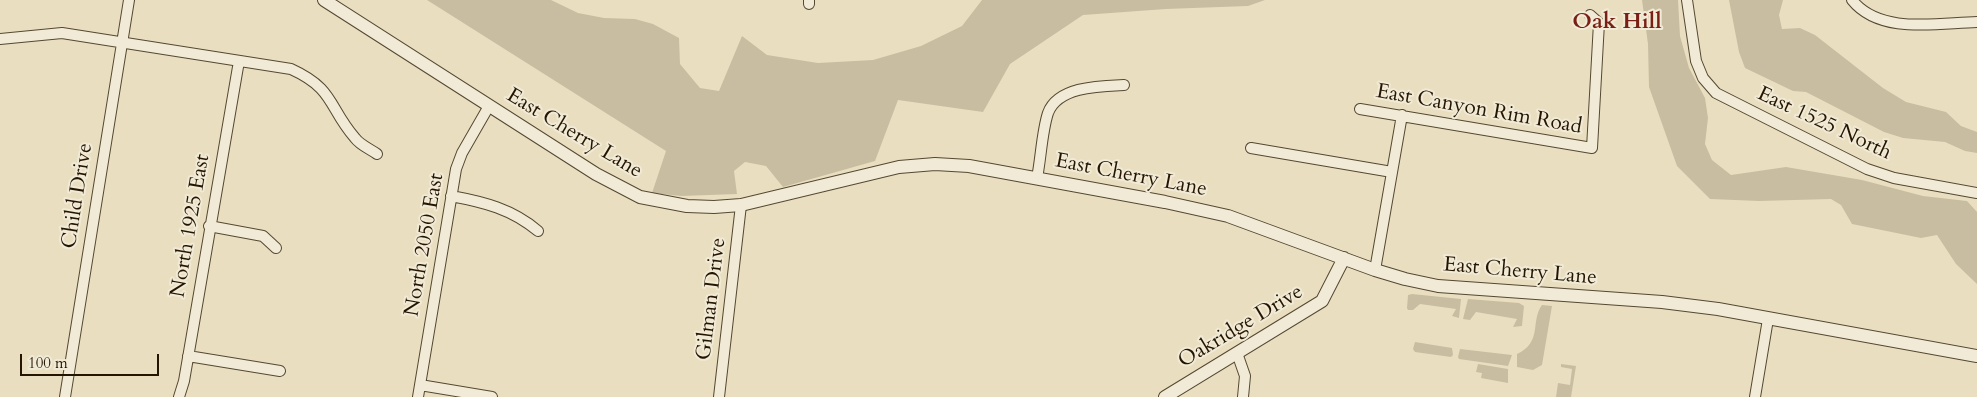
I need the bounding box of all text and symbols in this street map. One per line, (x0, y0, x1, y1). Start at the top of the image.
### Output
district label: Oak Hill (1572, 10, 1662, 36)
street label: East Canyon Rim Road (1374, 79, 1584, 141)
street label: East 1525 North (1753, 82, 1895, 166)
street label: East Cherry Lane (502, 84, 646, 184)
street label: Child Drive (57, 141, 99, 251)
street label: East Cherry Lane (1053, 149, 1209, 203)
street label: North 1925 East (166, 152, 216, 300)
street label: North 2050 East (400, 171, 450, 319)
street label: Gilman Drive (692, 236, 732, 362)
street label: East Cherry Lane (1442, 253, 1598, 291)
street label: Oakridge Drive (1174, 280, 1308, 374)
scale bar (22, 344, 161, 376)
text: 100 m (28, 353, 68, 373)

